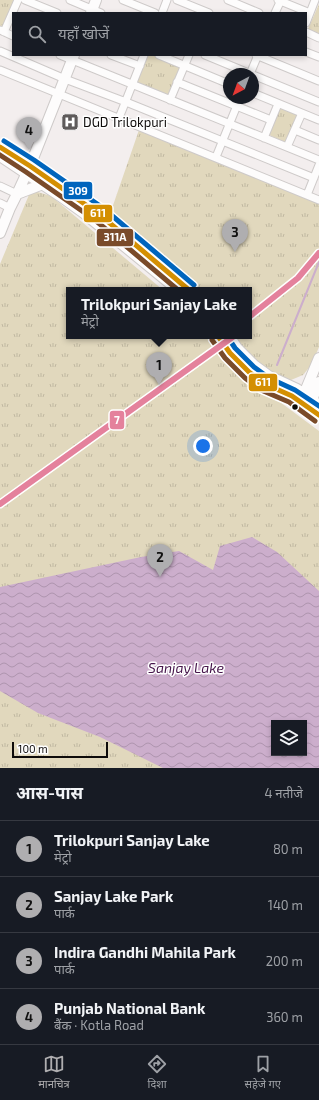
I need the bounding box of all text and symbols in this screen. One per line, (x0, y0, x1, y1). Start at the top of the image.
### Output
search box (12, 12, 307, 56)
icon: search (26, 23, 48, 45)
text: यहाँ खोजें (58, 24, 109, 42)
north arrow (223, 68, 259, 104)
hospital icon: DGD Trilokpuri (60, 112, 80, 132)
place label: DGD Trilokpuri (83, 114, 167, 130)
pin: 4 (16, 117, 42, 150)
line badge: 309 (63, 181, 93, 200)
text: 309 (68, 184, 88, 197)
line badge: 611 (83, 204, 113, 223)
text: 611 (90, 206, 106, 219)
pin: 3 (222, 219, 248, 252)
line badge: 311A (96, 228, 134, 247)
text: 311A (104, 230, 127, 243)
popup (66, 287, 252, 339)
text: Trilokpuri Sanjay Lake (81, 295, 237, 313)
text: मेट्रो (81, 313, 99, 329)
pin: 1 (146, 352, 172, 385)
line badge: 611 (248, 373, 278, 392)
text: 611 (255, 375, 271, 388)
unlabelled marker (290, 402, 300, 412)
line badge: 7 (109, 410, 125, 430)
text: 7 (114, 413, 120, 426)
your location (193, 436, 213, 456)
pin: 2 (147, 544, 173, 577)
water label: Sanjay Lake (148, 659, 224, 676)
map controls (271, 720, 307, 756)
button: layers (271, 720, 307, 756)
scale bar (12, 740, 108, 759)
text: 100 m (18, 742, 48, 755)
text: आस-पास (16, 782, 83, 802)
text: 4 नतीजे (264, 785, 303, 801)
text: Trilokpuri Sanjay Lake (54, 831, 210, 849)
text: 1 (26, 841, 32, 857)
text: 80 m (273, 841, 303, 857)
text: मेट्रो (54, 849, 72, 865)
text: Sanjay Lake Park (54, 887, 173, 905)
text: 2 (25, 897, 33, 913)
text: 140 m (268, 897, 303, 913)
text: पार्क (54, 905, 75, 921)
text: Indira Gandhi Mahila Park (54, 943, 236, 961)
text: 3 (25, 953, 33, 969)
text: 200 m (266, 953, 303, 969)
text: पार्क (54, 961, 75, 977)
text: Punjab National Bank (54, 999, 206, 1017)
text: 4 (25, 1009, 33, 1025)
text: 360 m (266, 1009, 303, 1025)
text: बैंक · Kotla Road (54, 1017, 144, 1033)
tab: मानचित्र (38, 1053, 70, 1092)
tab: दिशा (146, 1053, 168, 1092)
tab: सहेजे गए (245, 1053, 281, 1092)

